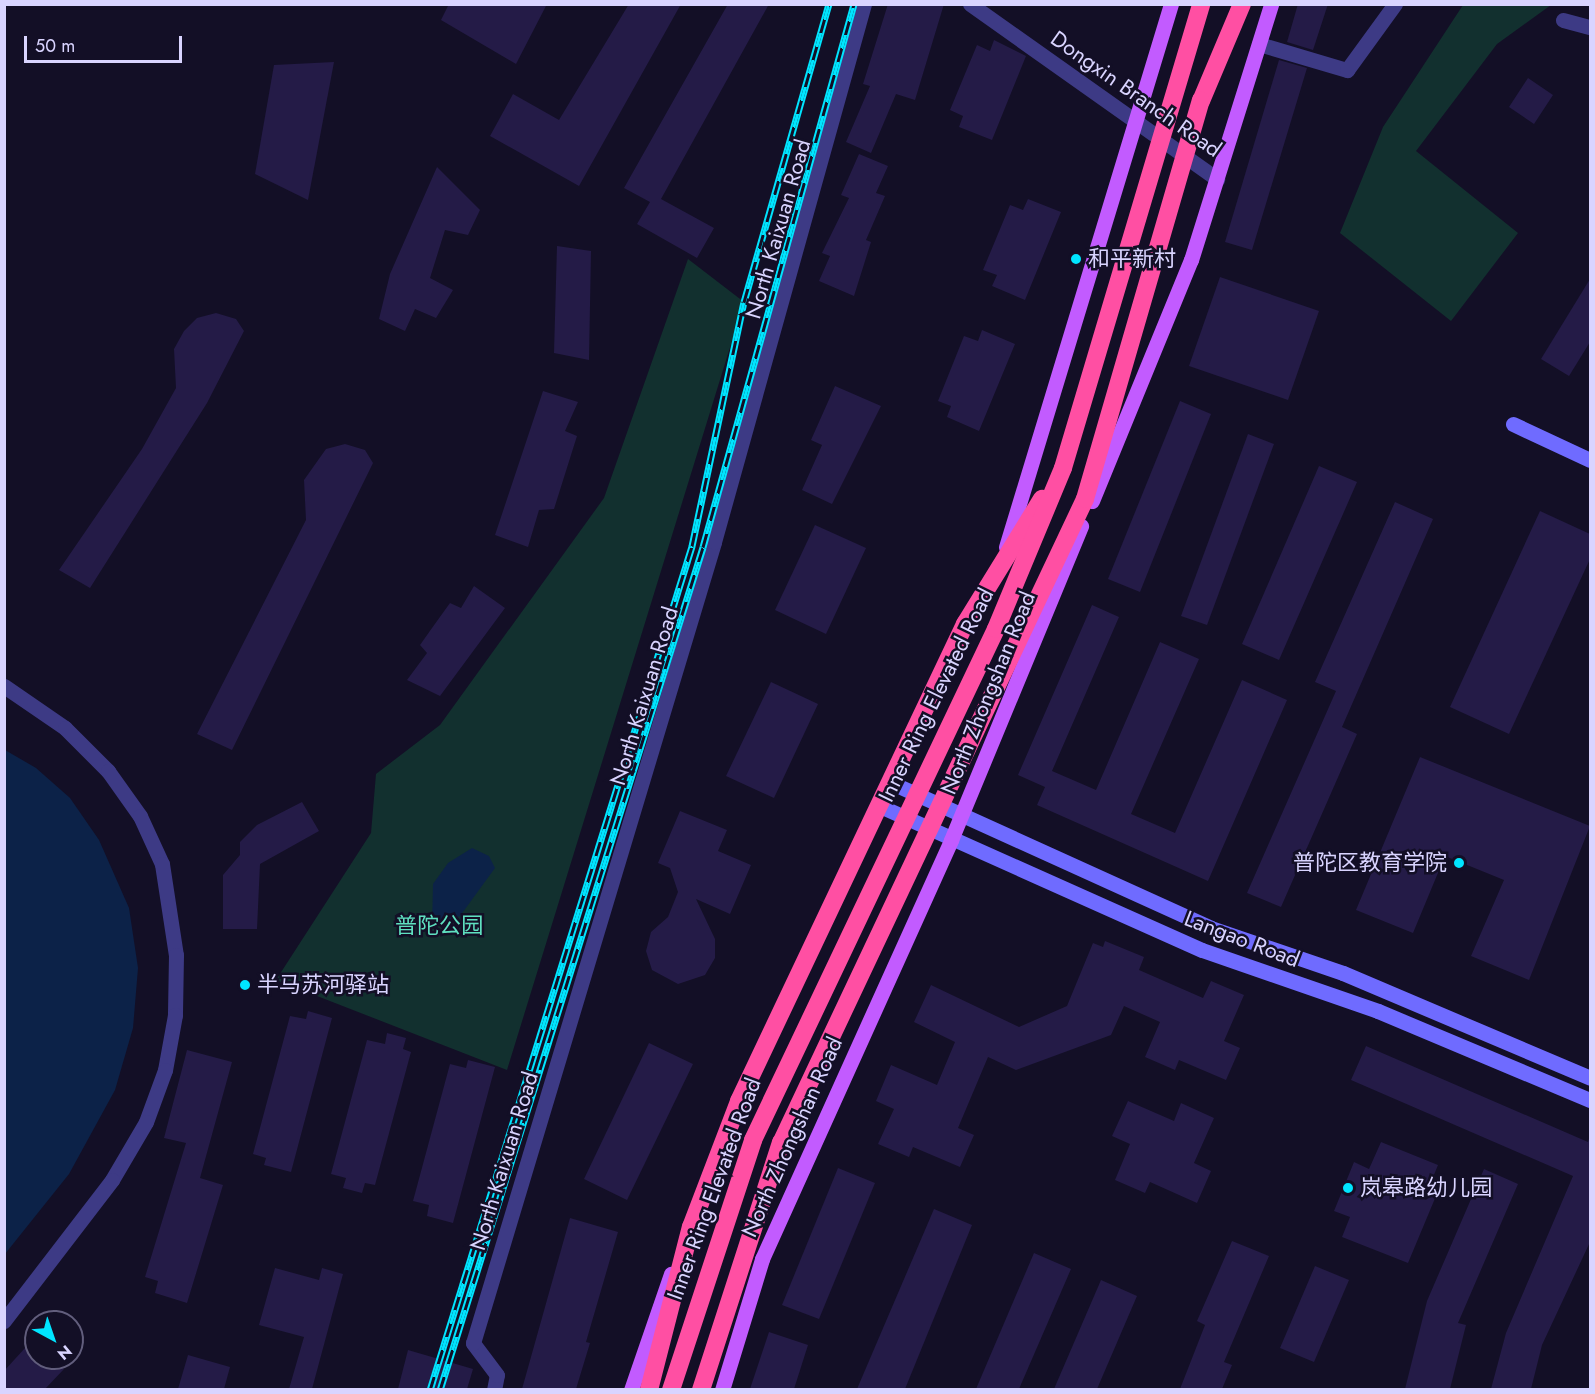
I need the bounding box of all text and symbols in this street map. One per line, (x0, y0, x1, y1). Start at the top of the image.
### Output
scale bar (27, 24, 184, 62)
street label: Dongxin Branch Road (1046, 25, 1226, 163)
text: 50 m (35, 33, 75, 59)
street label: North Kaixuan Road (740, 136, 816, 322)
place label: 和平新村 (1088, 246, 1176, 272)
marker: 和平新村 (1069, 252, 1083, 266)
street label: Inner Ring Elevated Road (873, 584, 999, 806)
street label: North Zhongshan Road (935, 588, 1041, 798)
street label: North Kaixuan Road (604, 603, 684, 789)
place label: 普陀区教育学院 (1293, 850, 1447, 876)
marker: 普陀区教育学院 (1452, 856, 1466, 870)
street label: Langao Road (1181, 905, 1303, 973)
park label: 普陀公园 (395, 913, 483, 939)
place label: 半马苏河驿站 (257, 972, 389, 998)
marker: 半马苏河驿站 (238, 978, 252, 992)
street label: North Zhongshan Road (736, 1033, 848, 1241)
street label: North Kaixuan Road (464, 1068, 544, 1254)
street label: Inner Ring Elevated Road (662, 1074, 766, 1304)
place label: 岚皋路幼儿园 (1360, 1175, 1492, 1201)
marker: 岚皋路幼儿园 (1341, 1181, 1355, 1195)
north arrow (24, 1310, 84, 1370)
text: N (52, 1340, 77, 1366)

